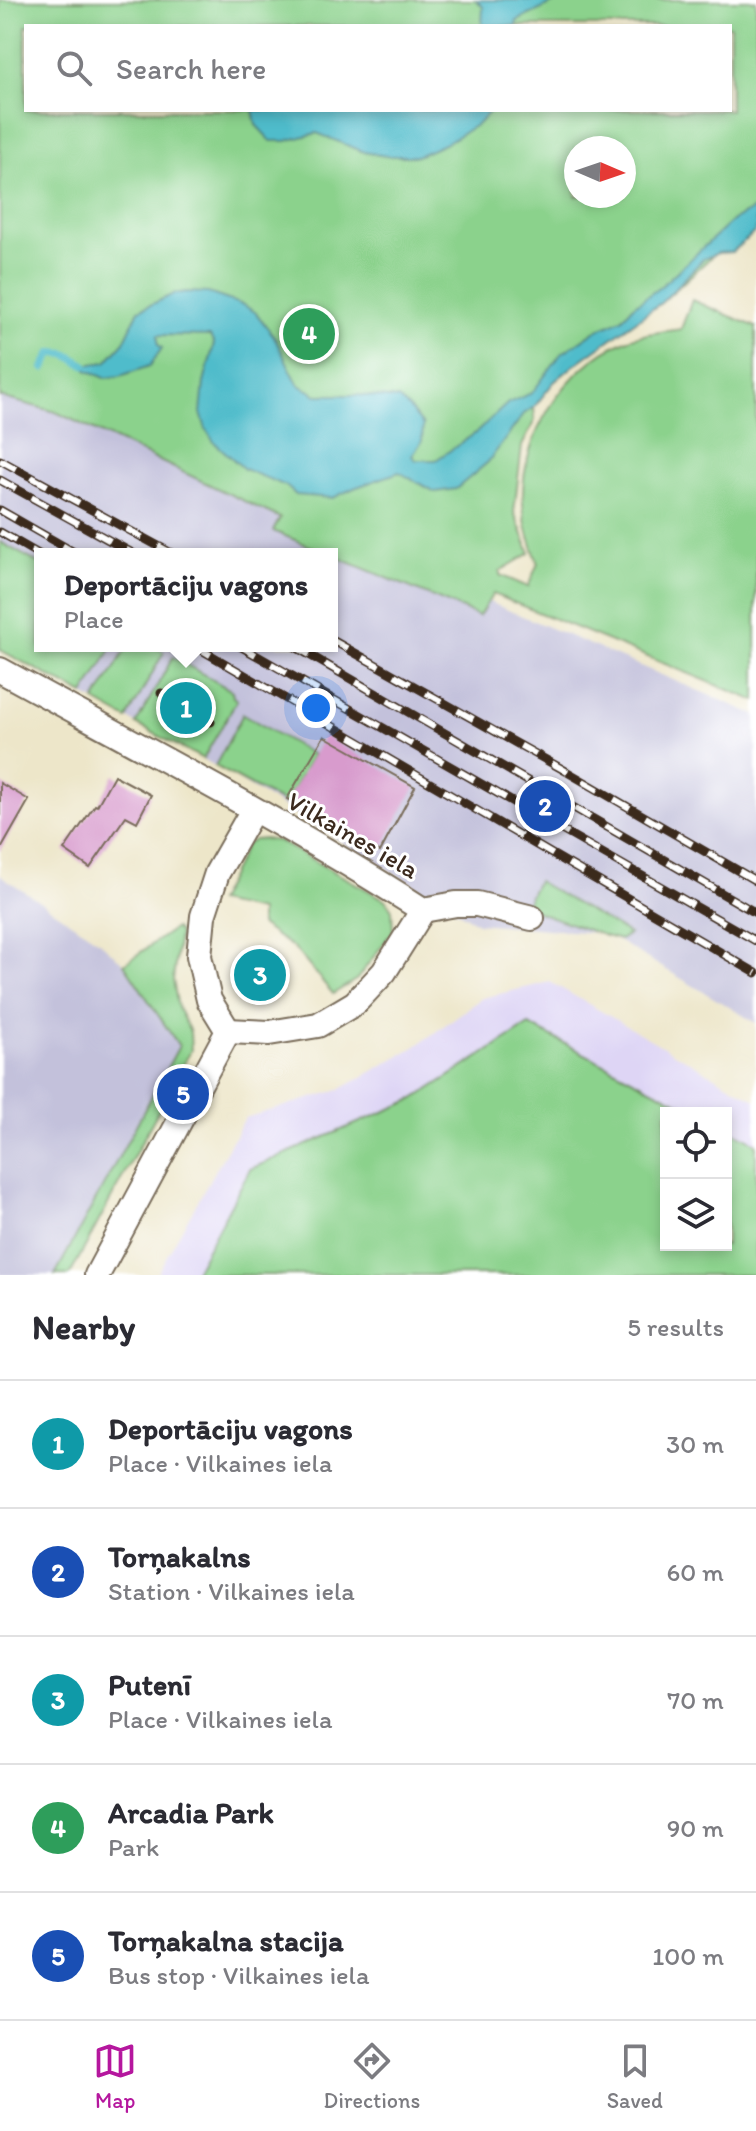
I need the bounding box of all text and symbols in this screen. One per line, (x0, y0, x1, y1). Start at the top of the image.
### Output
search box (24, 24, 732, 112)
icon: search (52, 46, 96, 90)
text: Search here (116, 50, 266, 87)
north arrow (564, 136, 636, 208)
pin: 4 (283, 304, 335, 364)
popup (34, 548, 338, 652)
text: Deportāciju vagons (64, 566, 308, 603)
text: Place (64, 603, 124, 635)
pin: 1 (160, 678, 212, 738)
your location (296, 688, 336, 728)
pin: 2 (519, 776, 571, 836)
street label: Vilkaines iela (282, 784, 425, 886)
pin: 3 (234, 945, 286, 1005)
pin: 5 (157, 1064, 209, 1124)
map controls (660, 1107, 732, 1251)
button: locate (660, 1107, 732, 1179)
button: layers (660, 1179, 732, 1251)
text: Nearby (32, 1307, 135, 1348)
text: 5 results (627, 1311, 724, 1343)
text: Deportāciju vagons (108, 1410, 353, 1447)
text: 1 (52, 1428, 64, 1460)
text: 30 m (666, 1428, 724, 1460)
text: Place · Vilkaines iela (108, 1447, 333, 1479)
text: Torņakalns (108, 1538, 251, 1575)
text: 2 (51, 1556, 65, 1588)
text: 60 m (667, 1556, 724, 1588)
text: Station · Vilkaines iela (108, 1575, 355, 1607)
text: Putenī (108, 1666, 191, 1703)
text: 3 (51, 1684, 65, 1716)
text: 70 m (667, 1684, 724, 1716)
text: Place · Vilkaines iela (108, 1703, 333, 1735)
text: Arcadia Park (108, 1794, 274, 1831)
text: 4 (50, 1812, 66, 1844)
text: 90 m (667, 1812, 724, 1844)
text: Park (108, 1831, 159, 1863)
text: Torņakalna stacija (108, 1922, 344, 1959)
text: 5 (51, 1940, 65, 1972)
text: 100 m (652, 1940, 724, 1972)
text: Bus stop · Vilkaines iela (108, 1959, 369, 1991)
tab: Map (93, 2039, 137, 2114)
tab: Directions (324, 2039, 420, 2114)
tab: Saved (607, 2039, 663, 2114)

